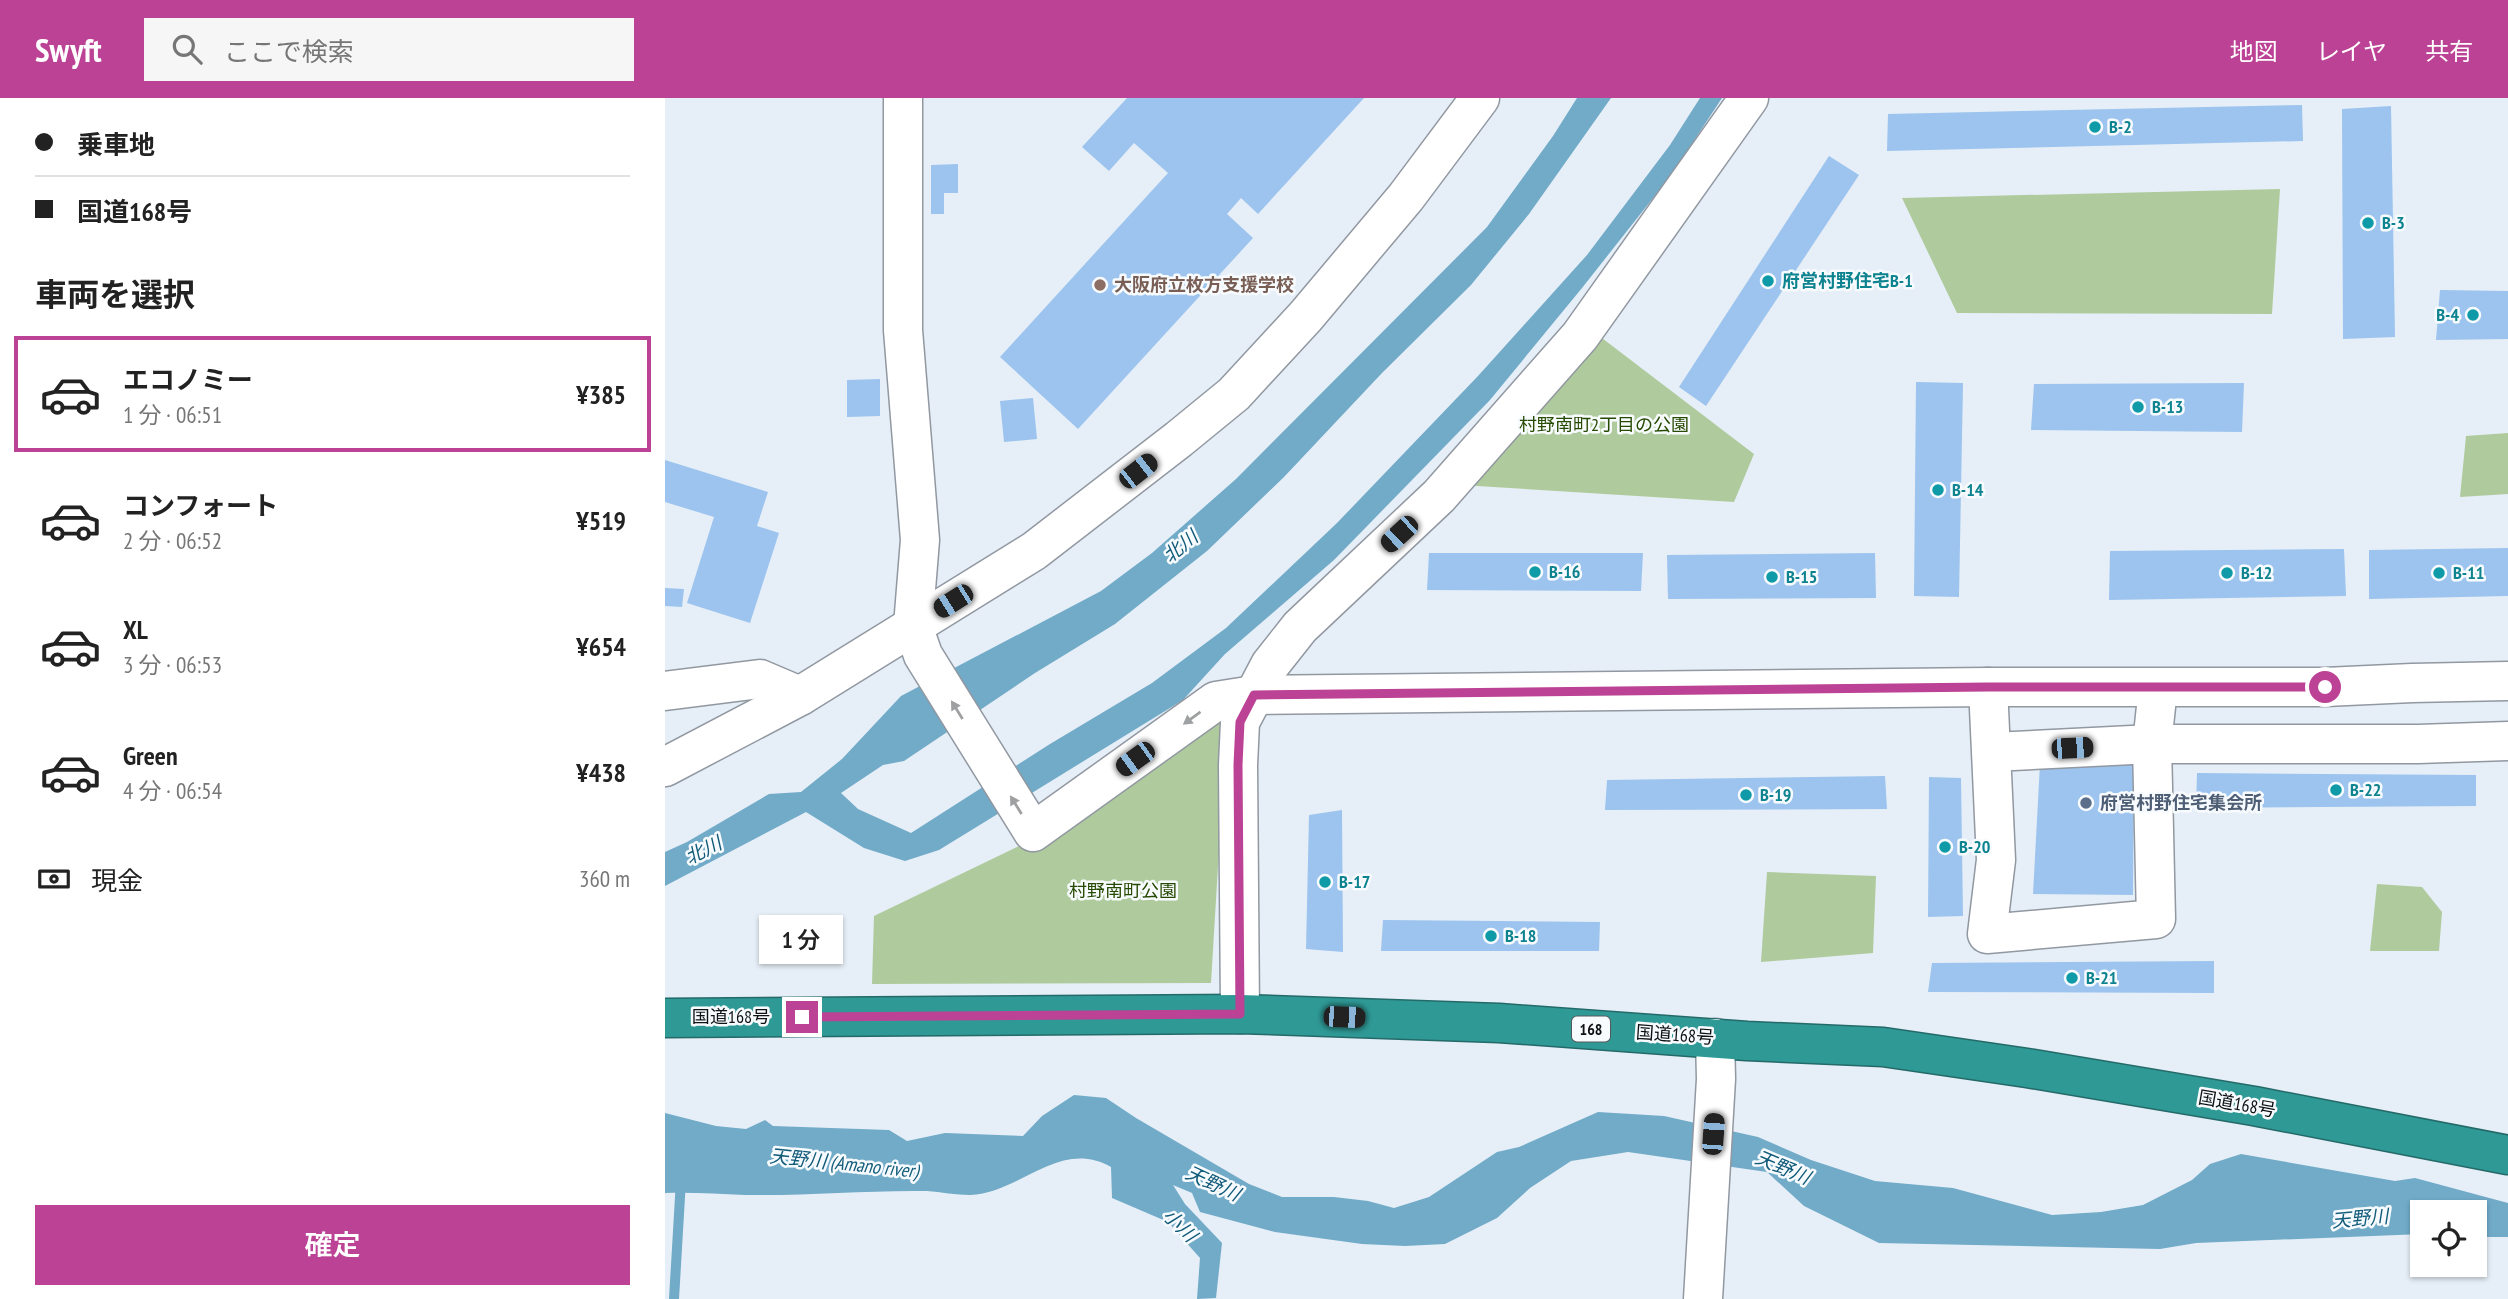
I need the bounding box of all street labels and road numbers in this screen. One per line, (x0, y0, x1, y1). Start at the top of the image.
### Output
street label: 国道168号 (692, 1005, 770, 1028)
road number: 168 (1572, 1016, 1610, 1042)
street label: 国道168号 (1635, 1020, 1715, 1049)
street label: 国道168号 (2197, 1085, 2278, 1122)

